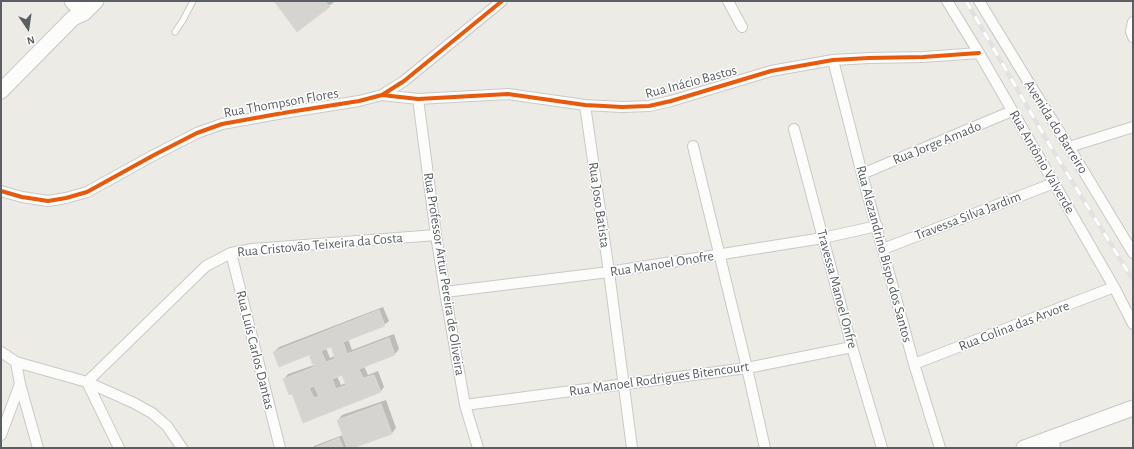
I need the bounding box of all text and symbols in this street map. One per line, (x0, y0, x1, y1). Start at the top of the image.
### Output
north arrow (8, 8, 48, 48)
text: N (26, 34, 36, 46)
street label: Rua Inácio Bastos (643, 62, 739, 102)
street label: Avenida do Barreiro (1020, 77, 1092, 177)
street label: Rua Thompson Flores (222, 85, 340, 121)
street label: Rua Antônio Valverde (1006, 107, 1078, 217)
street label: Rua Jorge Amado (890, 118, 984, 168)
street label: Rua Joso Batista (585, 161, 613, 249)
street label: Rua Alezandrino Bispo dos Santos (852, 164, 916, 344)
street label: Rua Professor Artur Pereira de Oliveira (420, 171, 468, 377)
street label: Travessa Silva Jardim (912, 188, 1024, 244)
street label: Travessa Manoel Onfre (813, 228, 861, 350)
street label: Rua Cristovão Teixeira da Costa (236, 229, 404, 261)
street label: Rua Manoel Onofre (609, 248, 715, 280)
street label: Rua Luís Carlos Dantas (232, 289, 278, 411)
street label: Rua Colina das Arvore (956, 297, 1072, 355)
street label: Rua Manoel Rodrigues Bitencourt (568, 358, 750, 400)

